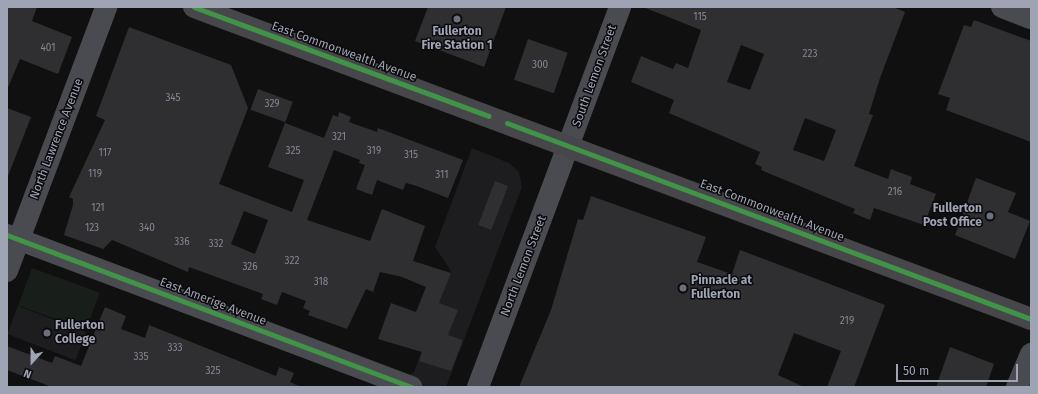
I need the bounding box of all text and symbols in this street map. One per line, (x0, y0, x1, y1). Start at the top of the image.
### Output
house number: 115 (693, 12, 707, 24)
marker: Fullerton Fire Station 1 (452, 14, 462, 24)
street label: East Commonwealth Avenue (270, 19, 418, 85)
street label: South Lemon Street (570, 23, 620, 129)
place label: Fullerton Fire Station 1 (421, 25, 493, 53)
house number: 401 (41, 43, 55, 55)
house number: 223 (803, 49, 817, 61)
house number: 300 (532, 60, 548, 72)
street label: North Lawrence Avenue (27, 77, 87, 201)
house number: 345 (165, 93, 181, 105)
house number: 329 (265, 99, 279, 111)
house number: 321 (332, 132, 346, 144)
house number: 325 (286, 146, 300, 158)
house number: 319 (367, 146, 381, 158)
house number: 117 (99, 148, 111, 160)
house number: 315 (404, 150, 418, 162)
house number: 119 (88, 169, 102, 181)
house number: 311 (435, 170, 449, 182)
street label: East Commonwealth Avenue (698, 177, 846, 245)
house number: 216 (888, 187, 902, 199)
place label: Fullerton Post Office (923, 202, 982, 230)
house number: 121 (91, 203, 105, 215)
marker: Fullerton Post Office (985, 211, 995, 221)
street label: North Lemon Street (498, 214, 550, 318)
house number: 123 (85, 223, 99, 235)
house number: 340 (139, 223, 155, 235)
house number: 336 (174, 237, 190, 249)
house number: 332 (209, 239, 223, 251)
house number: 322 (285, 256, 299, 268)
house number: 326 (242, 262, 258, 274)
place label: Pinnacle at Fullerton (691, 274, 752, 302)
street label: East Amerige Avenue (158, 275, 268, 329)
house number: 318 (314, 277, 328, 289)
marker: Pinnacle at Fullerton (678, 283, 688, 293)
house number: 219 (840, 316, 854, 328)
place label: Fullerton College (55, 319, 104, 347)
marker: Fullerton College (42, 328, 52, 338)
north arrow (12, 342, 52, 382)
house number: 333 (168, 343, 182, 355)
house number: 335 (134, 352, 148, 364)
scale bar (898, 356, 1020, 382)
text: 50 m (903, 364, 929, 378)
text: N (22, 366, 33, 381)
house number: 325 (206, 366, 220, 378)

